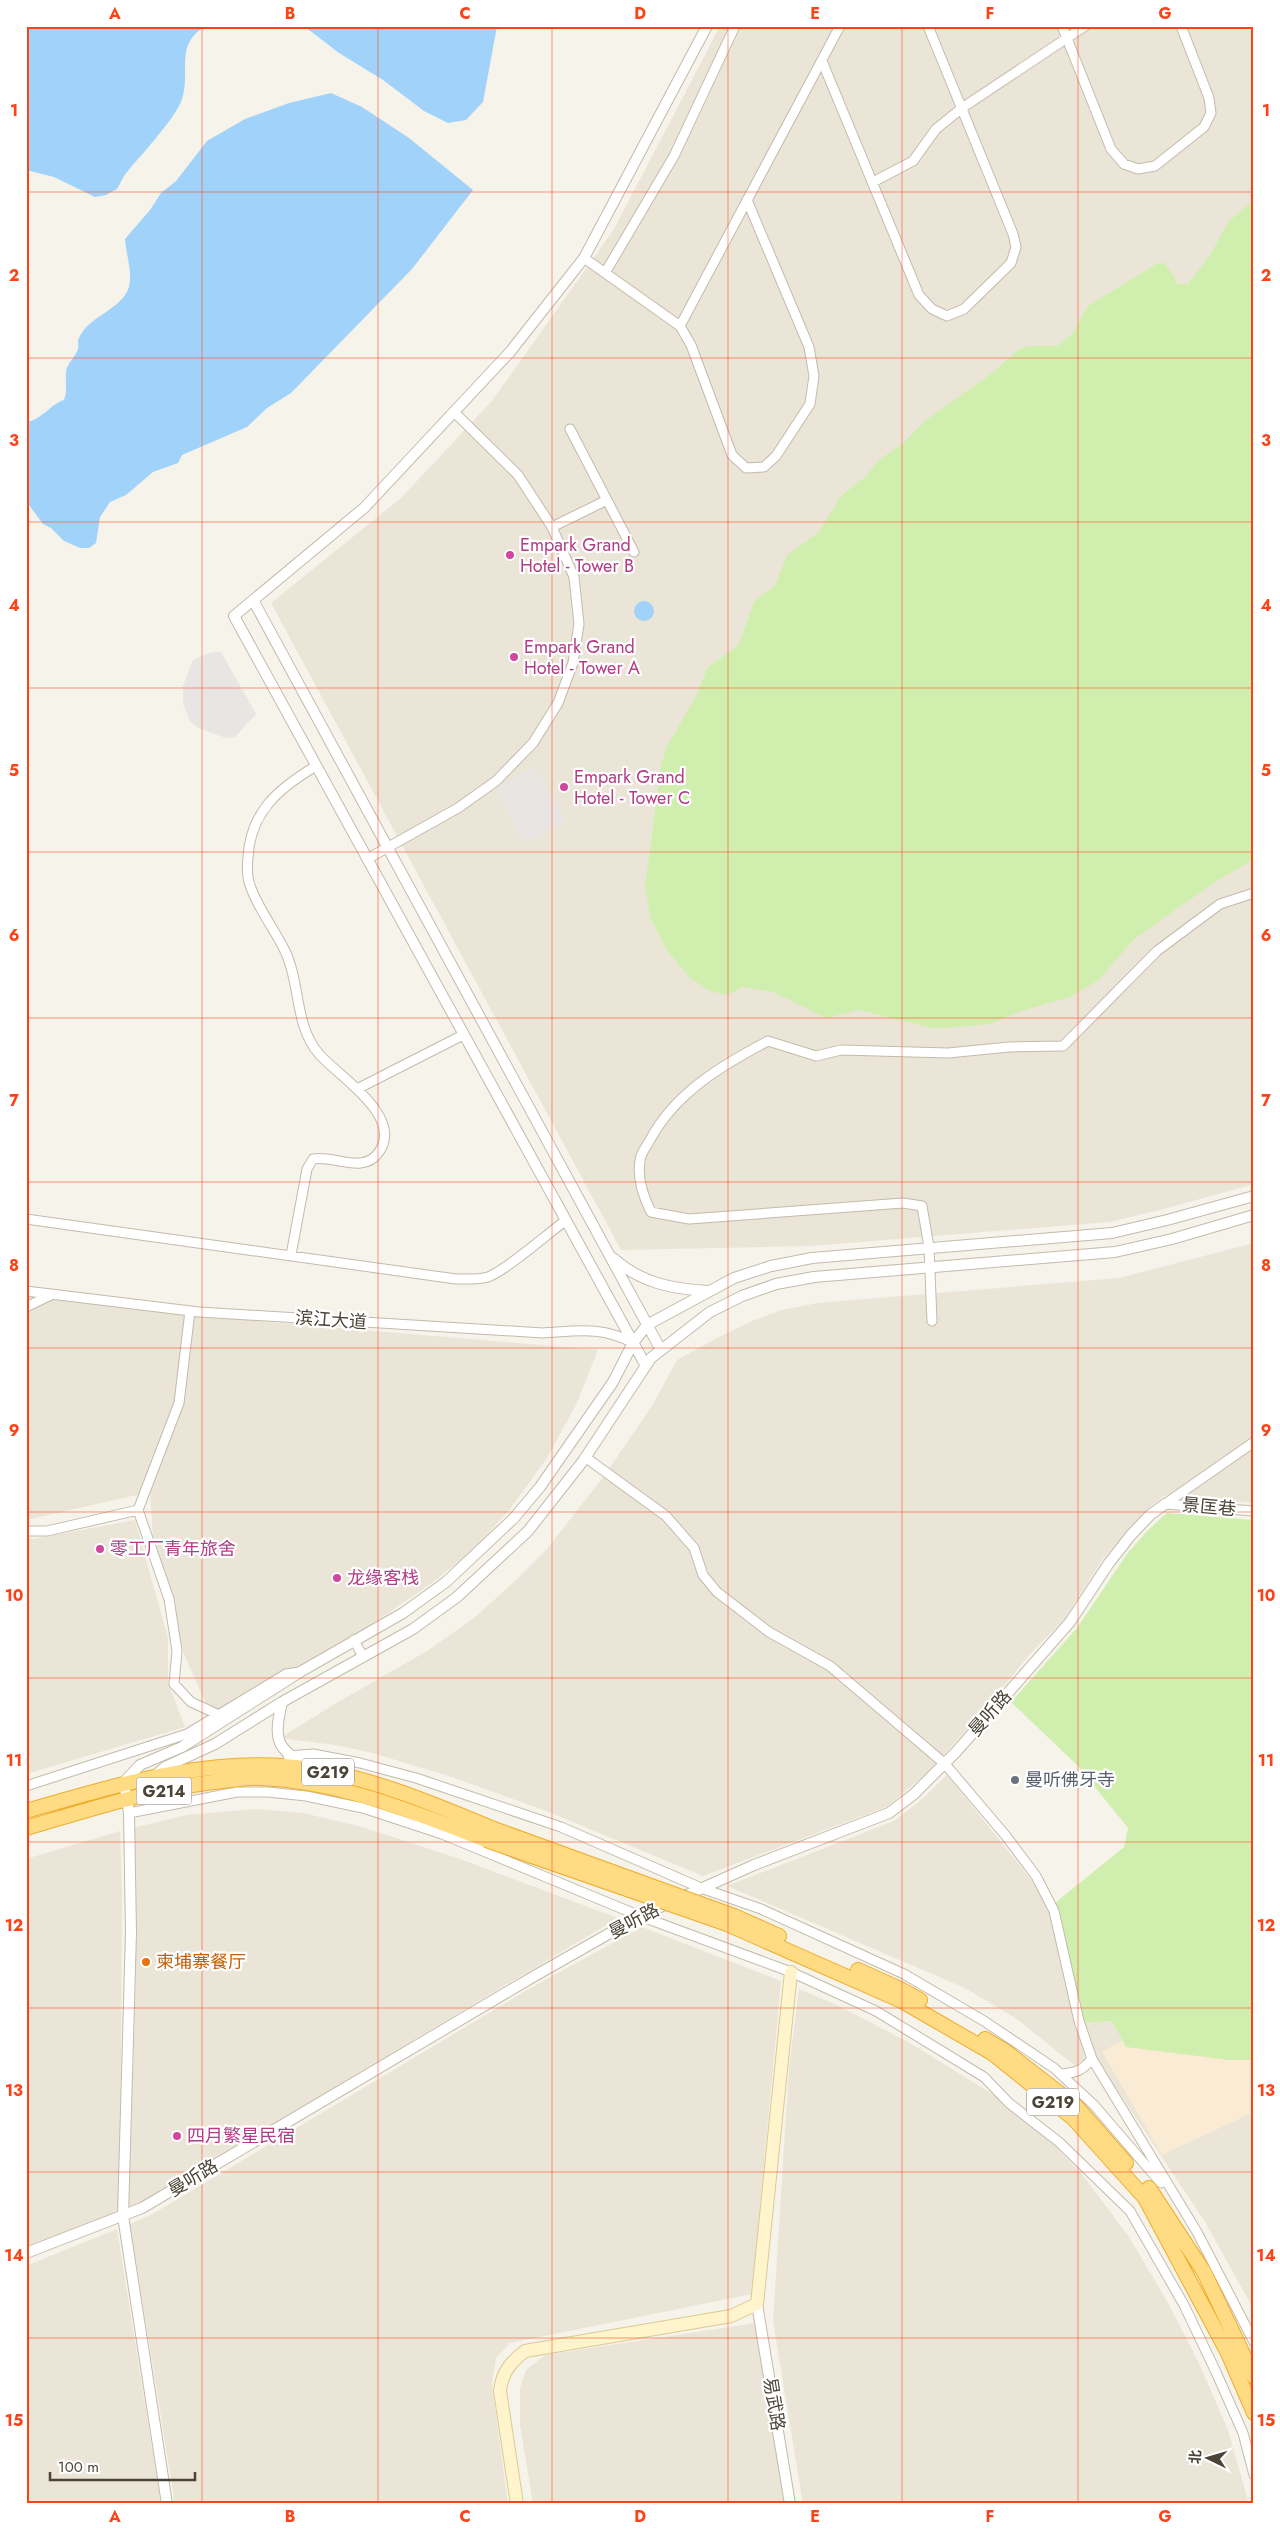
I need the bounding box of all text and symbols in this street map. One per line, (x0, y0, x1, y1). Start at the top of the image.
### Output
text: A (108, 2, 121, 25)
text: B (285, 2, 295, 25)
text: C (459, 2, 471, 25)
text: D (634, 2, 646, 25)
text: E (810, 2, 820, 25)
text: F (986, 2, 994, 25)
text: G (1158, 2, 1172, 25)
text: 1 (10, 99, 18, 122)
text: 1 (1262, 99, 1270, 122)
text: 2 (9, 264, 19, 287)
text: 2 (1261, 264, 1271, 287)
text: 3 (9, 429, 19, 452)
text: 3 (1261, 429, 1271, 452)
place label: Empark Grand Hotel - Tower B (520, 532, 634, 579)
marker: Empark Grand Hotel - Tower B (504, 549, 516, 561)
text: 4 (8, 594, 20, 617)
text: 4 (1260, 594, 1272, 617)
place label: Empark Grand Hotel - Tower A (524, 634, 640, 681)
marker: Empark Grand Hotel - Tower A (508, 651, 520, 663)
text: 5 (9, 759, 19, 782)
text: 5 (1261, 759, 1271, 782)
place label: Empark Grand Hotel - Tower C (574, 764, 690, 811)
marker: Empark Grand Hotel - Tower C (558, 781, 570, 793)
text: 6 (9, 924, 19, 947)
text: 6 (1261, 924, 1271, 947)
text: 7 (9, 1089, 19, 1112)
text: 7 (1261, 1089, 1271, 1112)
text: 8 (9, 1254, 19, 1277)
text: 8 (1261, 1254, 1271, 1277)
street label: 滨江大道 (294, 1305, 368, 1335)
text: 9 (9, 1419, 19, 1442)
text: 9 (1261, 1419, 1271, 1442)
street label: 景匡巷 (1181, 1492, 1237, 1522)
place label: 零工厂青年旅舍 (110, 1536, 236, 1562)
marker: 零工厂青年旅舍 (94, 1543, 106, 1555)
place label: 龙缘客栈 (347, 1565, 419, 1591)
marker: 龙缘客栈 (331, 1572, 343, 1584)
text: 10 (5, 1584, 23, 1607)
text: 10 (1257, 1584, 1275, 1607)
street label: 曼听路 (962, 1684, 1018, 1742)
text: 11 (6, 1749, 22, 1772)
text: 11 (1258, 1749, 1274, 1772)
road number: G219 (302, 1758, 354, 1785)
place label: 曼听佛牙寺 (1025, 1767, 1115, 1793)
marker: 曼听佛牙寺 (1009, 1774, 1021, 1786)
road number: G214 (136, 1778, 192, 1804)
street label: 曼听路 (604, 1897, 664, 1945)
text: 12 (5, 1914, 23, 1937)
text: 12 (1257, 1914, 1275, 1937)
place label: 柬埔寨餐厅 (156, 1949, 246, 1975)
marker: 柬埔寨餐厅 (140, 1956, 152, 1968)
text: 13 (5, 2079, 23, 2102)
text: 13 (1257, 2079, 1275, 2102)
road number: G219 (1027, 2088, 1079, 2116)
place label: 四月繁星民宿 (187, 2123, 295, 2149)
marker: 四月繁星民宿 (171, 2130, 183, 2142)
street label: 曼听路 (163, 2153, 223, 2203)
text: 14 (4, 2244, 24, 2267)
text: 14 (1256, 2244, 1276, 2267)
street label: 易武路 (757, 2375, 791, 2433)
text: 15 (5, 2409, 23, 2432)
text: 15 (1257, 2409, 1275, 2432)
north arrow (1182, 2432, 1232, 2482)
text: 北 (1184, 2449, 1206, 2465)
scale bar (50, 2450, 195, 2482)
text: 100 m (58, 2456, 99, 2478)
text: A (108, 2505, 121, 2528)
text: B (285, 2505, 295, 2528)
text: C (459, 2505, 471, 2528)
text: D (634, 2505, 646, 2528)
text: E (810, 2505, 820, 2528)
text: F (986, 2505, 994, 2528)
text: G (1158, 2505, 1172, 2528)

